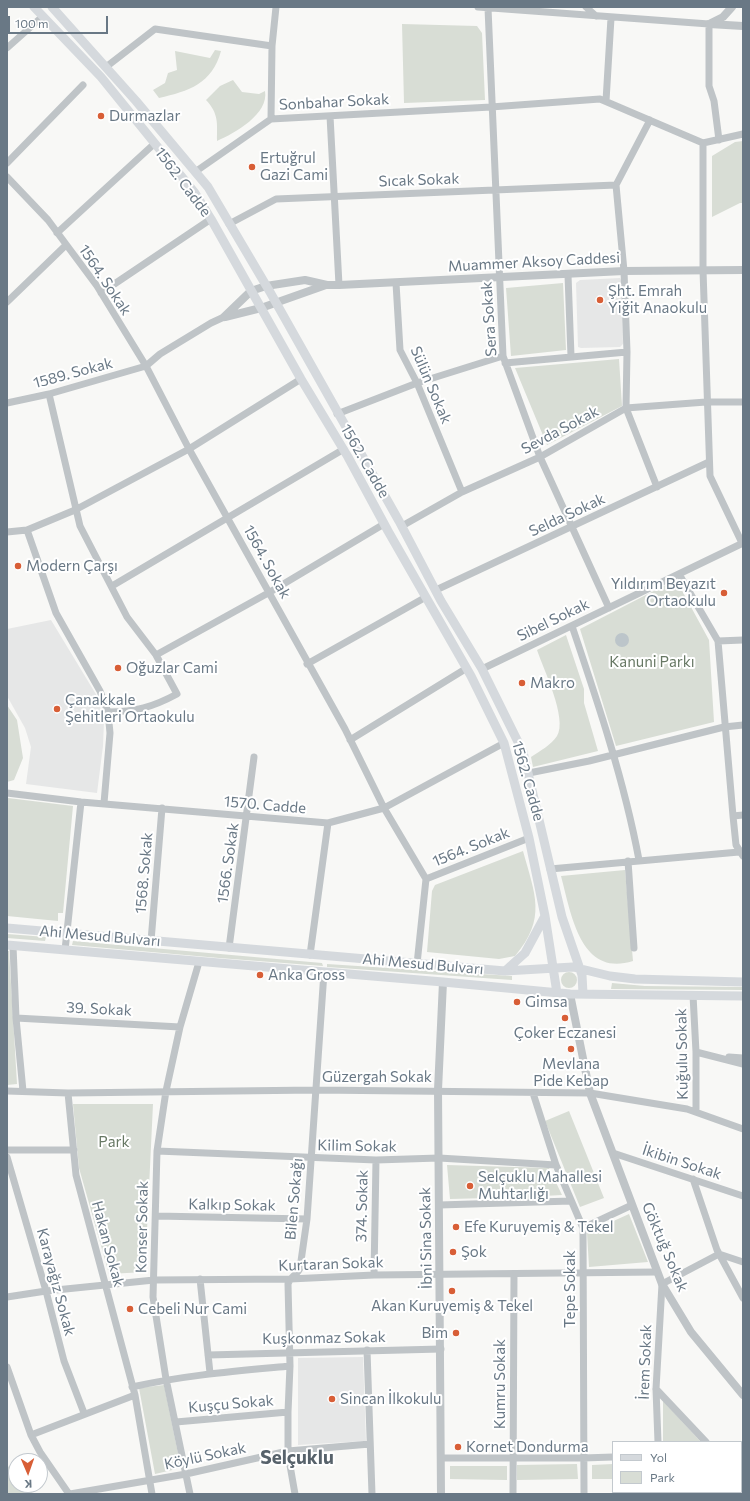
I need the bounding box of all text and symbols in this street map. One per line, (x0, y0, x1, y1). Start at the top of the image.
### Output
scale bar (10, 8, 110, 34)
text: 100 m (15, 16, 49, 30)
street label: Sonbahar Sokak (278, 90, 390, 114)
place label: Durmazlar (109, 107, 180, 125)
marker: Durmazlar (96, 111, 106, 121)
street label: 1562. Cadde (151, 144, 215, 220)
place label: Ertuğrul Gazi Cami (260, 149, 328, 184)
marker: Ertuğrul Gazi Cami (247, 162, 257, 172)
street label: Sıcak Sokak (378, 170, 460, 190)
street label: 1564. Sokak (75, 241, 135, 319)
street label: Muammer Aksoy Caddesi (448, 249, 620, 275)
street label: Sera Sokak (477, 281, 501, 357)
place label: Şht. Emrah Yiğit Anaokulu (608, 282, 707, 317)
marker: Şht. Emrah Yiğit Anaokulu (595, 295, 605, 305)
street label: Sülün Sokak (407, 343, 455, 427)
street label: 1589. Sokak (31, 354, 115, 392)
street label: Sevda Sokak (518, 402, 602, 458)
street label: 1562. Cadde (337, 421, 393, 501)
street label: Selda Sokak (526, 490, 608, 540)
street label: 1564. Sokak (239, 522, 295, 602)
place label: Modern Çarşı (26, 557, 118, 575)
marker: Modern Çarşı (13, 561, 23, 571)
place label: Yıldırım Beyazıt Ortaokulu (611, 575, 716, 610)
marker: Yıldırım Beyazıt Ortaokulu (719, 588, 729, 598)
street label: Sibel Sokak (514, 595, 592, 645)
park label: Kanuni Parkı (609, 653, 695, 671)
place label: Oğuzlar Cami (126, 659, 218, 677)
marker: Oğuzlar Cami (113, 663, 123, 673)
place label: Makro (530, 674, 575, 692)
marker: Makro (517, 678, 527, 688)
place label: Çanakkale Şehitleri Ortaokulu (65, 691, 195, 726)
marker: Çanakkale Şehitleri Ortaokulu (52, 704, 62, 714)
street label: 1562. Cadde (508, 739, 548, 823)
street label: 1570. Cadde (223, 792, 307, 818)
street label: 1566. Sokak (213, 822, 243, 904)
street label: 1564. Sokak (430, 823, 512, 871)
street label: 1568. Sokak (131, 832, 157, 914)
street label: Ahi Mesud Bulvarı (39, 922, 161, 950)
street label: Ahi Mesud Bulvarı (362, 950, 484, 978)
place label: Anka Gross (268, 966, 345, 984)
marker: Anka Gross (255, 970, 265, 980)
place label: Gimsa (525, 993, 568, 1011)
marker: Gimsa (512, 997, 522, 1007)
street label: 39. Sokak (66, 998, 132, 1020)
street label: Kuğulu Sokak (672, 1008, 692, 1100)
marker: Çoker Eczanesi (560, 1013, 570, 1023)
place label: Çoker Eczanesi (514, 1024, 616, 1042)
marker: Mevlana Pide Kebap (566, 1044, 576, 1054)
place label: Mevlana Pide Kebap (533, 1055, 609, 1090)
street label: Güzergah Sokak (322, 1068, 432, 1086)
park label: Park (98, 1133, 130, 1151)
street label: Kilim Sokak (317, 1136, 397, 1156)
street label: İkibin Sokak (640, 1141, 724, 1183)
street label: Bilen Sokağı (281, 1157, 307, 1241)
place label: Selçuklu Mahallesi Muhtarlığı (478, 1168, 602, 1203)
street label: 374. Sokak (352, 1170, 372, 1242)
street label: Konser Sokak (132, 1181, 152, 1273)
marker: Selçuklu Mahallesi Muhtarlığı (465, 1181, 475, 1191)
street label: İbni Sina Sokak (416, 1187, 436, 1289)
street label: Kalkıp Sokak (188, 1195, 276, 1215)
street label: Hakan Sokak (88, 1199, 128, 1289)
street label: Göktuğ Sokak (638, 1200, 692, 1294)
place label: Efe Kuruyemiş & Tekel (464, 1218, 613, 1236)
marker: Efe Kuruyemiş & Tekel (451, 1222, 461, 1232)
street label: Karayağız Sokak (33, 1226, 79, 1338)
place label: Şok (461, 1243, 487, 1261)
marker: Şok (448, 1247, 458, 1257)
street label: Tepe Sokak (561, 1250, 579, 1328)
street label: Kurtaran Sokak (278, 1253, 384, 1275)
marker: Akan Kuruyemiş & Tekel (447, 1286, 457, 1296)
place label: Akan Kuruyemiş & Tekel (371, 1297, 533, 1315)
place label: Cebeli Nur Cami (138, 1300, 247, 1318)
marker: Cebeli Nur Cami (125, 1304, 135, 1314)
place label: Bim (421, 1324, 448, 1342)
street label: İrem Sokak (635, 1324, 655, 1400)
street label: Kuşkonmaz Sokak (262, 1328, 386, 1348)
marker: Bim (451, 1328, 461, 1338)
street label: Kumru Sokak (491, 1339, 509, 1429)
place label: Sincan İlkokulu (340, 1390, 441, 1408)
street label: Kuşçu Sokak (188, 1391, 274, 1417)
marker: Sincan İlkokulu (327, 1394, 337, 1404)
place label: Kornet Dondurma (466, 1438, 588, 1456)
street label: Köylü Sokak (163, 1439, 247, 1473)
legend (612, 1441, 742, 1493)
marker: Kornet Dondurma (453, 1442, 463, 1452)
district label: Selçuklu (260, 1447, 334, 1469)
text: Yol (650, 1450, 667, 1464)
north arrow (8, 1453, 48, 1493)
text: Park (650, 1470, 675, 1484)
text: K (24, 1478, 32, 1491)

